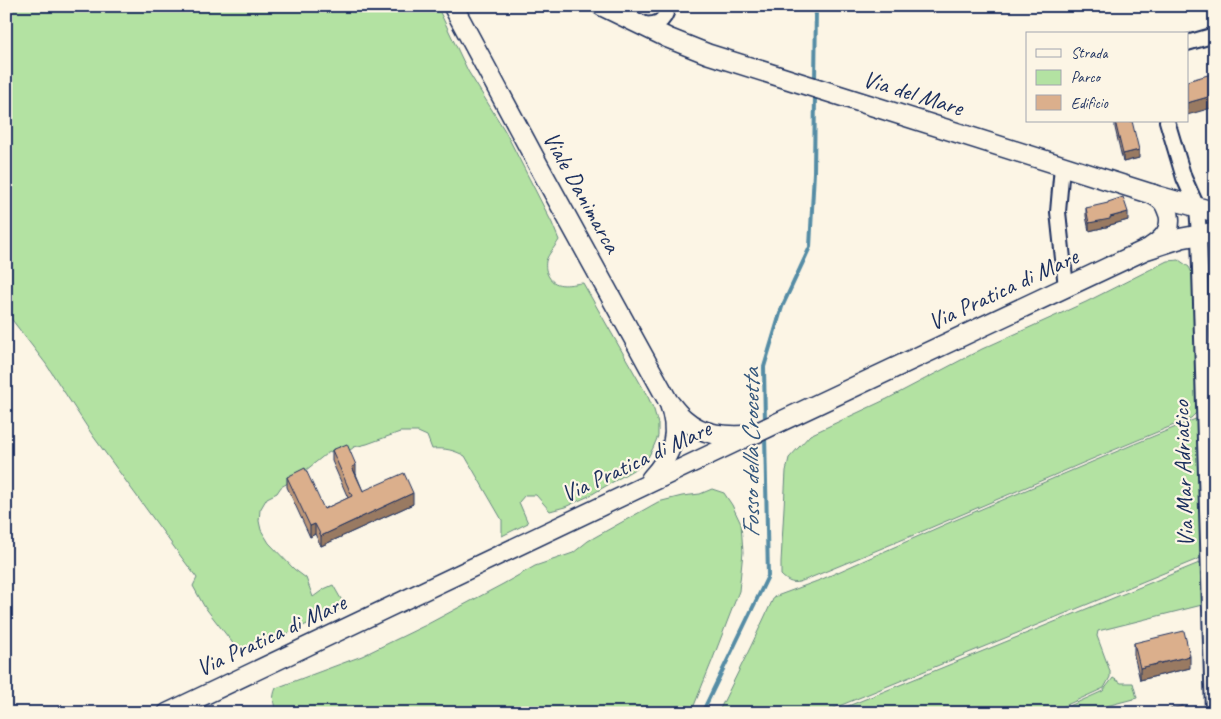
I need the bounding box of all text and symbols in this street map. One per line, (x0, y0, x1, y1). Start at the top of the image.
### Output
legend (1026, 32, 1188, 122)
text: Strada (1071, 44, 1108, 63)
street label: Via del Mare (859, 64, 969, 123)
text: Parco (1071, 68, 1102, 87)
text: Edificio (1071, 94, 1109, 113)
street label: Viale Danimarca (536, 126, 628, 259)
street label: Via Pratica di Mare (923, 240, 1085, 337)
water label: Fosso della Crocetta (735, 366, 767, 538)
street label: Via Mar Adriatico (1165, 399, 1201, 548)
street label: Via Pratica di Mare (556, 412, 718, 509)
street label: Via Pratica di Mare (191, 586, 353, 683)

